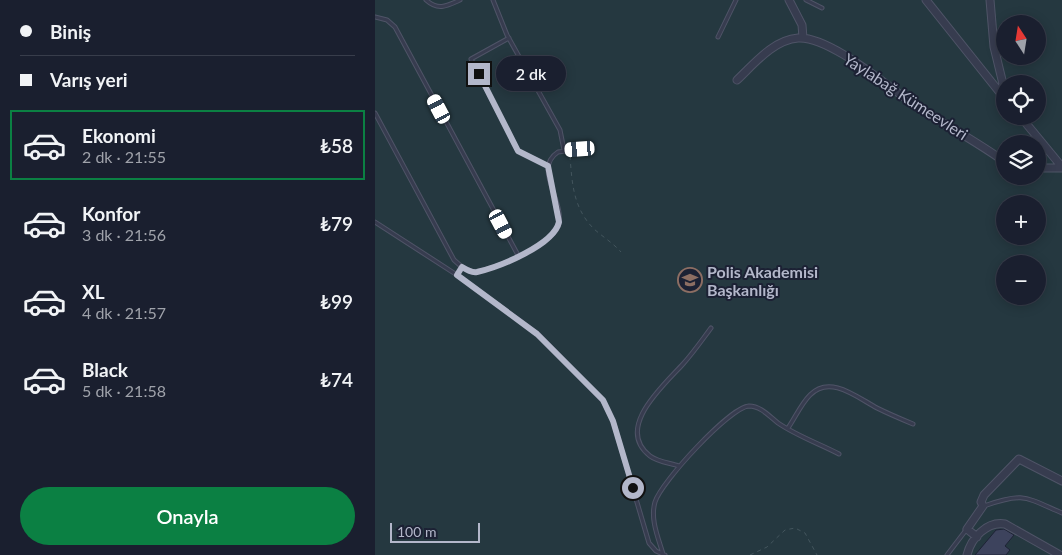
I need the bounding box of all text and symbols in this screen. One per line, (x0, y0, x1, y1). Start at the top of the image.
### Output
north arrow (996, 15, 1046, 65)
map controls (996, 15, 1046, 305)
text: Biniş (50, 20, 91, 43)
street label: Yaylabağ Kümeevleri (840, 49, 972, 143)
callout: 2 dk (497, 56, 567, 92)
route end (468, 63, 490, 85)
text: 2 dk (516, 64, 546, 83)
text: Varış yeri (50, 68, 128, 91)
button: locate (996, 75, 1046, 125)
car (425, 92, 452, 126)
icon: car (22, 123, 67, 168)
text: Ekonomi (82, 124, 156, 147)
text: ₺58 (320, 134, 353, 157)
button: layers (996, 135, 1046, 185)
car (564, 140, 595, 158)
text: 2 dk · 21:55 (82, 147, 166, 166)
button: + (996, 195, 1046, 245)
icon: car (22, 201, 67, 246)
text: Konfor (82, 202, 140, 225)
car (487, 207, 514, 241)
text: ₺79 (320, 212, 353, 235)
text: 3 dk · 21:56 (82, 225, 166, 244)
button: − (996, 255, 1046, 305)
place label: Polis Akademisi Başkanlığı (707, 262, 818, 299)
school or university icon: Polis Akademisi Başkanlığı (677, 267, 703, 293)
icon: car (22, 279, 67, 324)
text: XL (82, 280, 105, 303)
text: ₺99 (320, 290, 353, 313)
text: 4 dk · 21:57 (82, 303, 166, 322)
icon: car (22, 357, 67, 402)
text: Black (82, 358, 128, 381)
text: ₺74 (320, 368, 353, 391)
text: 5 dk · 21:58 (82, 381, 166, 400)
route start (622, 477, 644, 499)
button: Onayla (20, 487, 355, 545)
scale bar (390, 520, 480, 543)
text: 100 m (397, 523, 436, 540)

